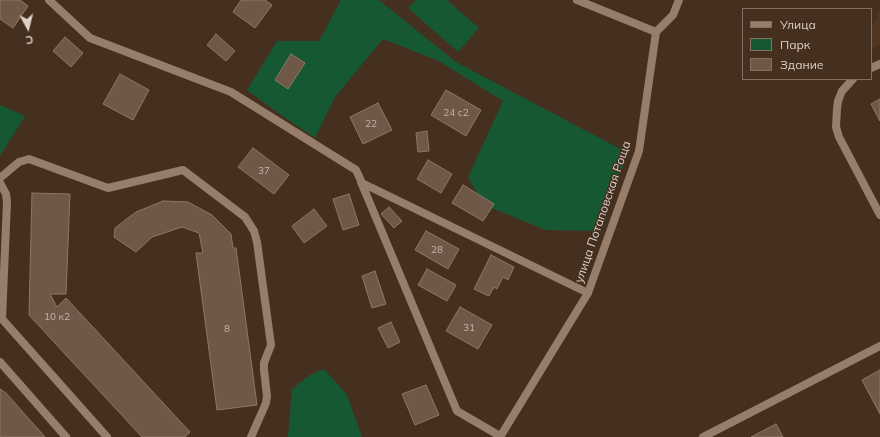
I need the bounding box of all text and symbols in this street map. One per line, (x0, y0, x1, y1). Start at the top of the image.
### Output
north arrow (8, 8, 48, 48)
legend (742, 8, 872, 80)
text: Улица (780, 17, 816, 32)
text: С (25, 33, 34, 47)
text: Парк (780, 37, 810, 52)
text: Здание (780, 57, 823, 72)
house number: 24 с2 (443, 107, 469, 119)
house number: 22 (365, 118, 377, 130)
street label: улица Потаповская Роща (572, 139, 634, 285)
house number: 37 (258, 165, 270, 177)
house number: 28 (431, 244, 443, 256)
house number: 10 к2 (44, 311, 70, 323)
house number: 31 (463, 322, 475, 334)
house number: 8 (224, 323, 230, 335)

